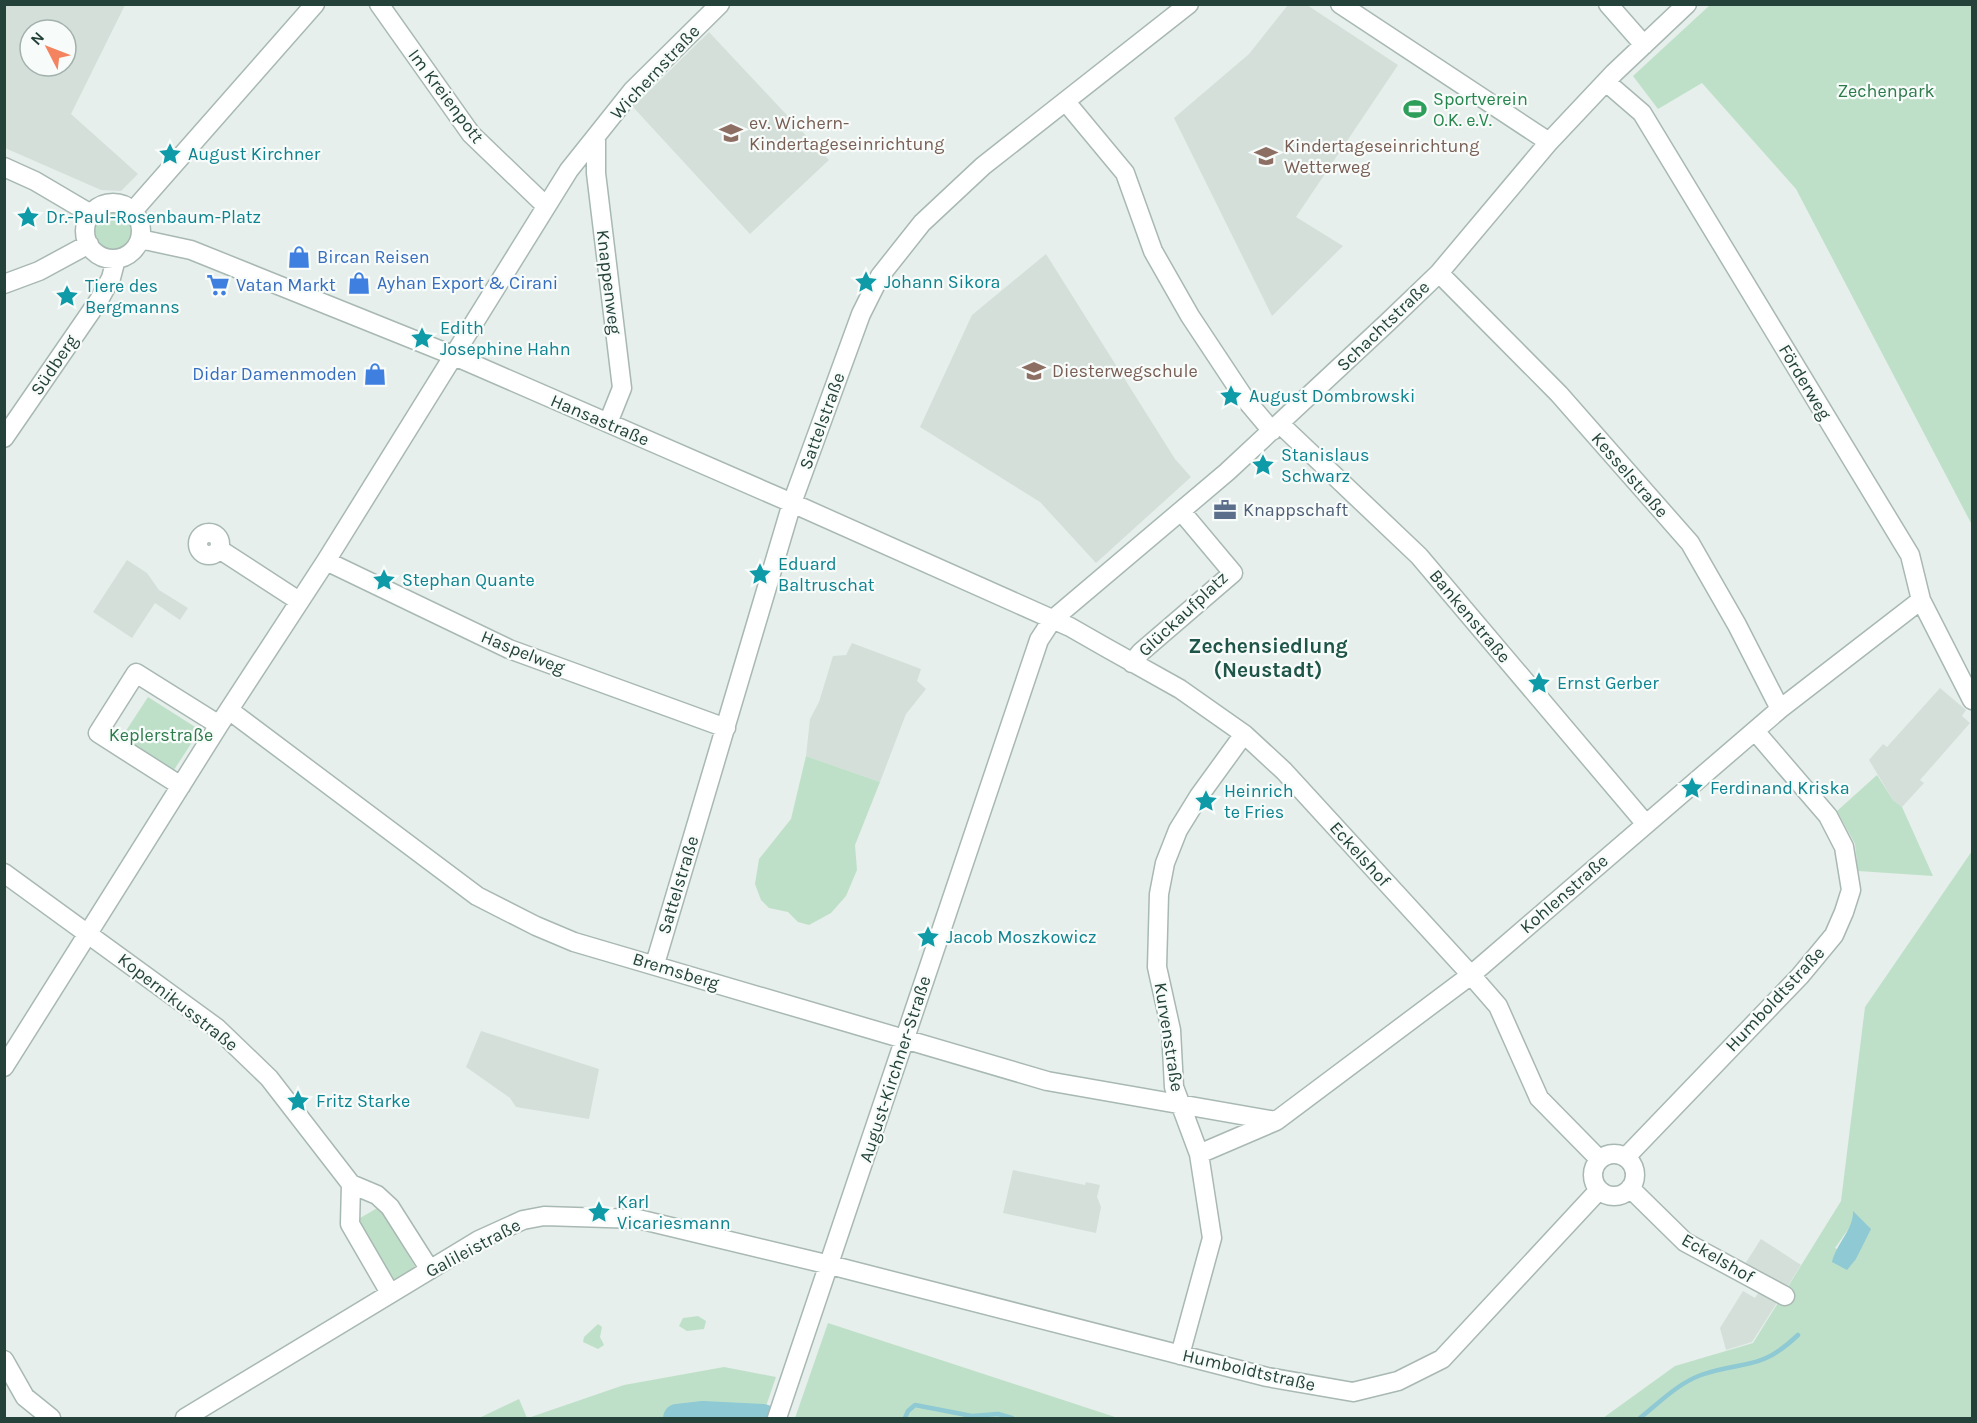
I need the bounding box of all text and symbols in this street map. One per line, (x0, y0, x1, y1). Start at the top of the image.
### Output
north arrow (18, 18, 78, 78)
street label: Wichernstraße (606, 20, 704, 124)
text: N (26, 28, 48, 49)
street label: Im Kreienpott (403, 45, 489, 148)
park label: Zechenpark (1837, 80, 1935, 102)
place label: Sportverein O.K. e.V. (1433, 88, 1528, 131)
sports icon: Sportverein O.K. e.V. (1402, 96, 1428, 122)
place label: ev. Wichern- Kindertageseinrichtung (749, 112, 944, 155)
school or university icon: ev. Wichern- Kindertageseinrichtung (718, 120, 744, 146)
place label: Kindertageseinrichtung Wetterweg (1284, 135, 1479, 178)
place icon: August Kirchner (157, 141, 183, 167)
place label: August Kirchner (188, 143, 321, 165)
school or university icon: Kindertageseinrichtung Wetterweg (1253, 143, 1279, 169)
place icon: Dr.-Paul-Rosenbaum-Platz (15, 204, 41, 230)
place label: Dr.-Paul-Rosenbaum-Platz (46, 206, 261, 228)
street label: Knappenweg (592, 228, 626, 336)
shop icon: Bircan Reisen (286, 244, 312, 270)
place label: Bircan Reisen (317, 246, 430, 268)
place icon: Johann Sikora (853, 269, 879, 295)
shop icon: Ayhan Export & Cirani (346, 270, 372, 296)
place label: Johann Sikora (884, 271, 1001, 293)
supermarket icon: Vatan Markt (205, 272, 231, 298)
place label: Ayhan Export & Cirani (377, 272, 558, 294)
place label: Vatan Markt (236, 274, 336, 296)
place label: Tiere des Bergmanns (85, 275, 180, 318)
street label: Schachtstraße (1332, 276, 1434, 376)
place icon: Tiere des Bergmanns (54, 283, 80, 309)
place label: Edith Josephine Hahn (440, 317, 571, 360)
place icon: Edith Josephine Hahn (409, 325, 435, 351)
street label: Südberg (26, 330, 82, 400)
street label: Förderweg (1774, 340, 1836, 424)
school or university icon: Diesterwegschule (1021, 358, 1047, 384)
place label: Diesterwegschule (1052, 360, 1198, 382)
shop icon: Didar Damenmoden (362, 361, 388, 387)
place label: Didar Damenmoden (192, 363, 357, 385)
street label: Sattelstraße (794, 370, 850, 472)
place icon: August Dombrowski (1218, 383, 1244, 409)
place label: August Dombrowski (1249, 385, 1415, 407)
street label: Hansastraße (547, 389, 653, 451)
street label: Kesselstraße (1587, 428, 1673, 522)
place label: Stanislaus Schwarz (1281, 444, 1370, 487)
place icon: Stanislaus Schwarz (1250, 452, 1276, 478)
office icon: Knappschaft (1212, 497, 1238, 523)
place label: Knappschaft (1243, 499, 1348, 521)
place label: Eduard Baltruschat (778, 553, 875, 596)
place icon: Eduard Baltruschat (747, 561, 773, 587)
street label: Bankenstraße (1425, 565, 1515, 667)
place icon: Stephan Quante (371, 567, 397, 593)
street label: Glückaufplatz (1134, 567, 1232, 661)
place label: Stephan Quante (402, 569, 535, 591)
street label: Haspelweg (478, 625, 568, 679)
district label: Zechensiedlung (Neustadt) (1188, 634, 1348, 682)
place icon: Ernst Gerber (1526, 670, 1552, 696)
place label: Ernst Gerber (1557, 672, 1659, 694)
park label: Keplerstraße (109, 724, 213, 746)
place icon: Ferdinand Kriska (1679, 775, 1705, 801)
place label: Ferdinand Kriska (1710, 777, 1850, 799)
place label: Heinrich te Fries (1224, 780, 1294, 823)
place icon: Heinrich te Fries (1193, 788, 1219, 814)
street label: Eckelshof (1325, 817, 1396, 892)
street label: Sattelstraße (653, 833, 703, 937)
street label: Kohlenstraße (1515, 850, 1613, 938)
place icon: Jacob Moszkowicz (915, 924, 941, 950)
place label: Jacob Moszkowicz (946, 926, 1097, 948)
street label: Humboldtstraße (1721, 942, 1829, 1056)
street label: Bremsberg (630, 947, 722, 995)
street label: Kopernikusstraße (113, 948, 243, 1056)
street label: August-Kirchner-Straße (854, 973, 936, 1165)
street label: Kurvenstraße (1149, 981, 1189, 1093)
place icon: Fritz Starke (285, 1088, 311, 1114)
place label: Fritz Starke (316, 1090, 410, 1112)
place label: Karl Vicariesmann (617, 1191, 731, 1234)
place icon: Karl Vicariesmann (586, 1199, 612, 1225)
street label: Galileistraße (422, 1214, 524, 1282)
street label: Eckelshof (1678, 1228, 1759, 1288)
street label: Humboldtstraße (1180, 1344, 1318, 1396)

